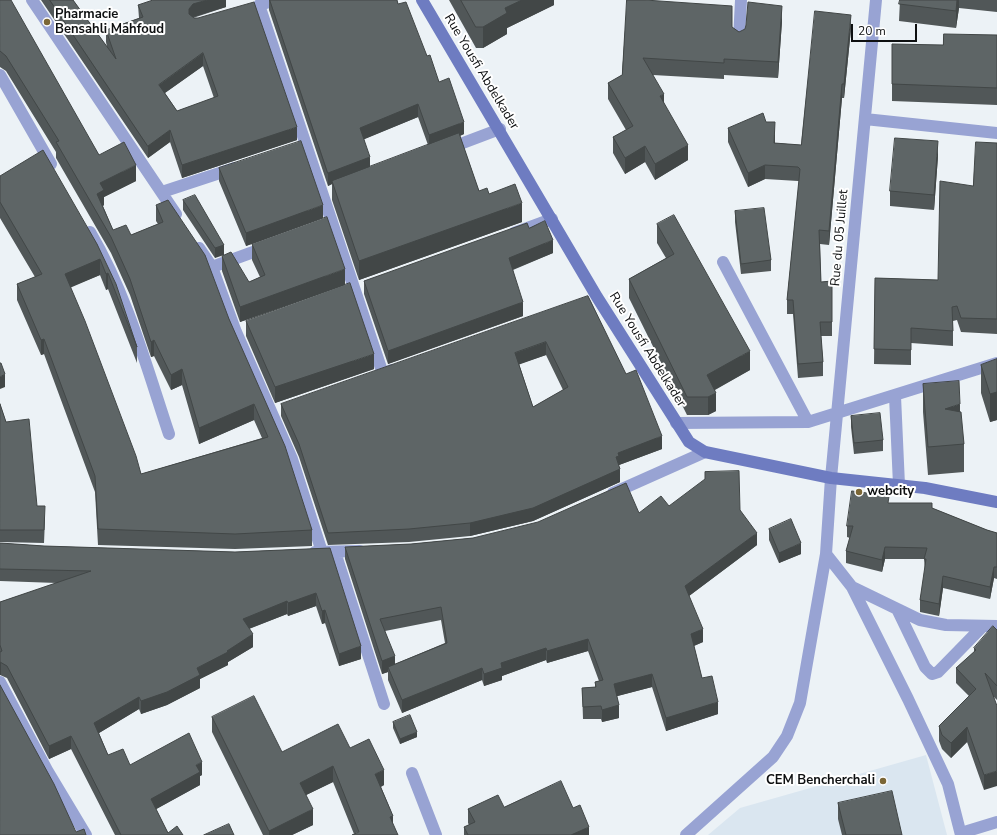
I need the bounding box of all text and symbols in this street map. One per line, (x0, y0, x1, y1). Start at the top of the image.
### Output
place label: Pharmacie Bensahli Mahfoud (55, 7, 164, 38)
street label: Rue Yousfi Abdelkader (440, 11, 522, 133)
scale bar (853, 16, 919, 42)
marker: Pharmacie Bensahli Mahfoud (42, 17, 52, 27)
text: 20 m (858, 23, 886, 39)
street label: Rue du 05 Juillet (828, 189, 852, 287)
street label: Rue Yousfi Abdelkader (605, 290, 689, 410)
place label: webcity (867, 484, 914, 500)
marker: webcity (854, 487, 864, 497)
place label: CEM Bencherchali (766, 773, 875, 789)
marker: CEM Bencherchali (878, 776, 888, 786)

